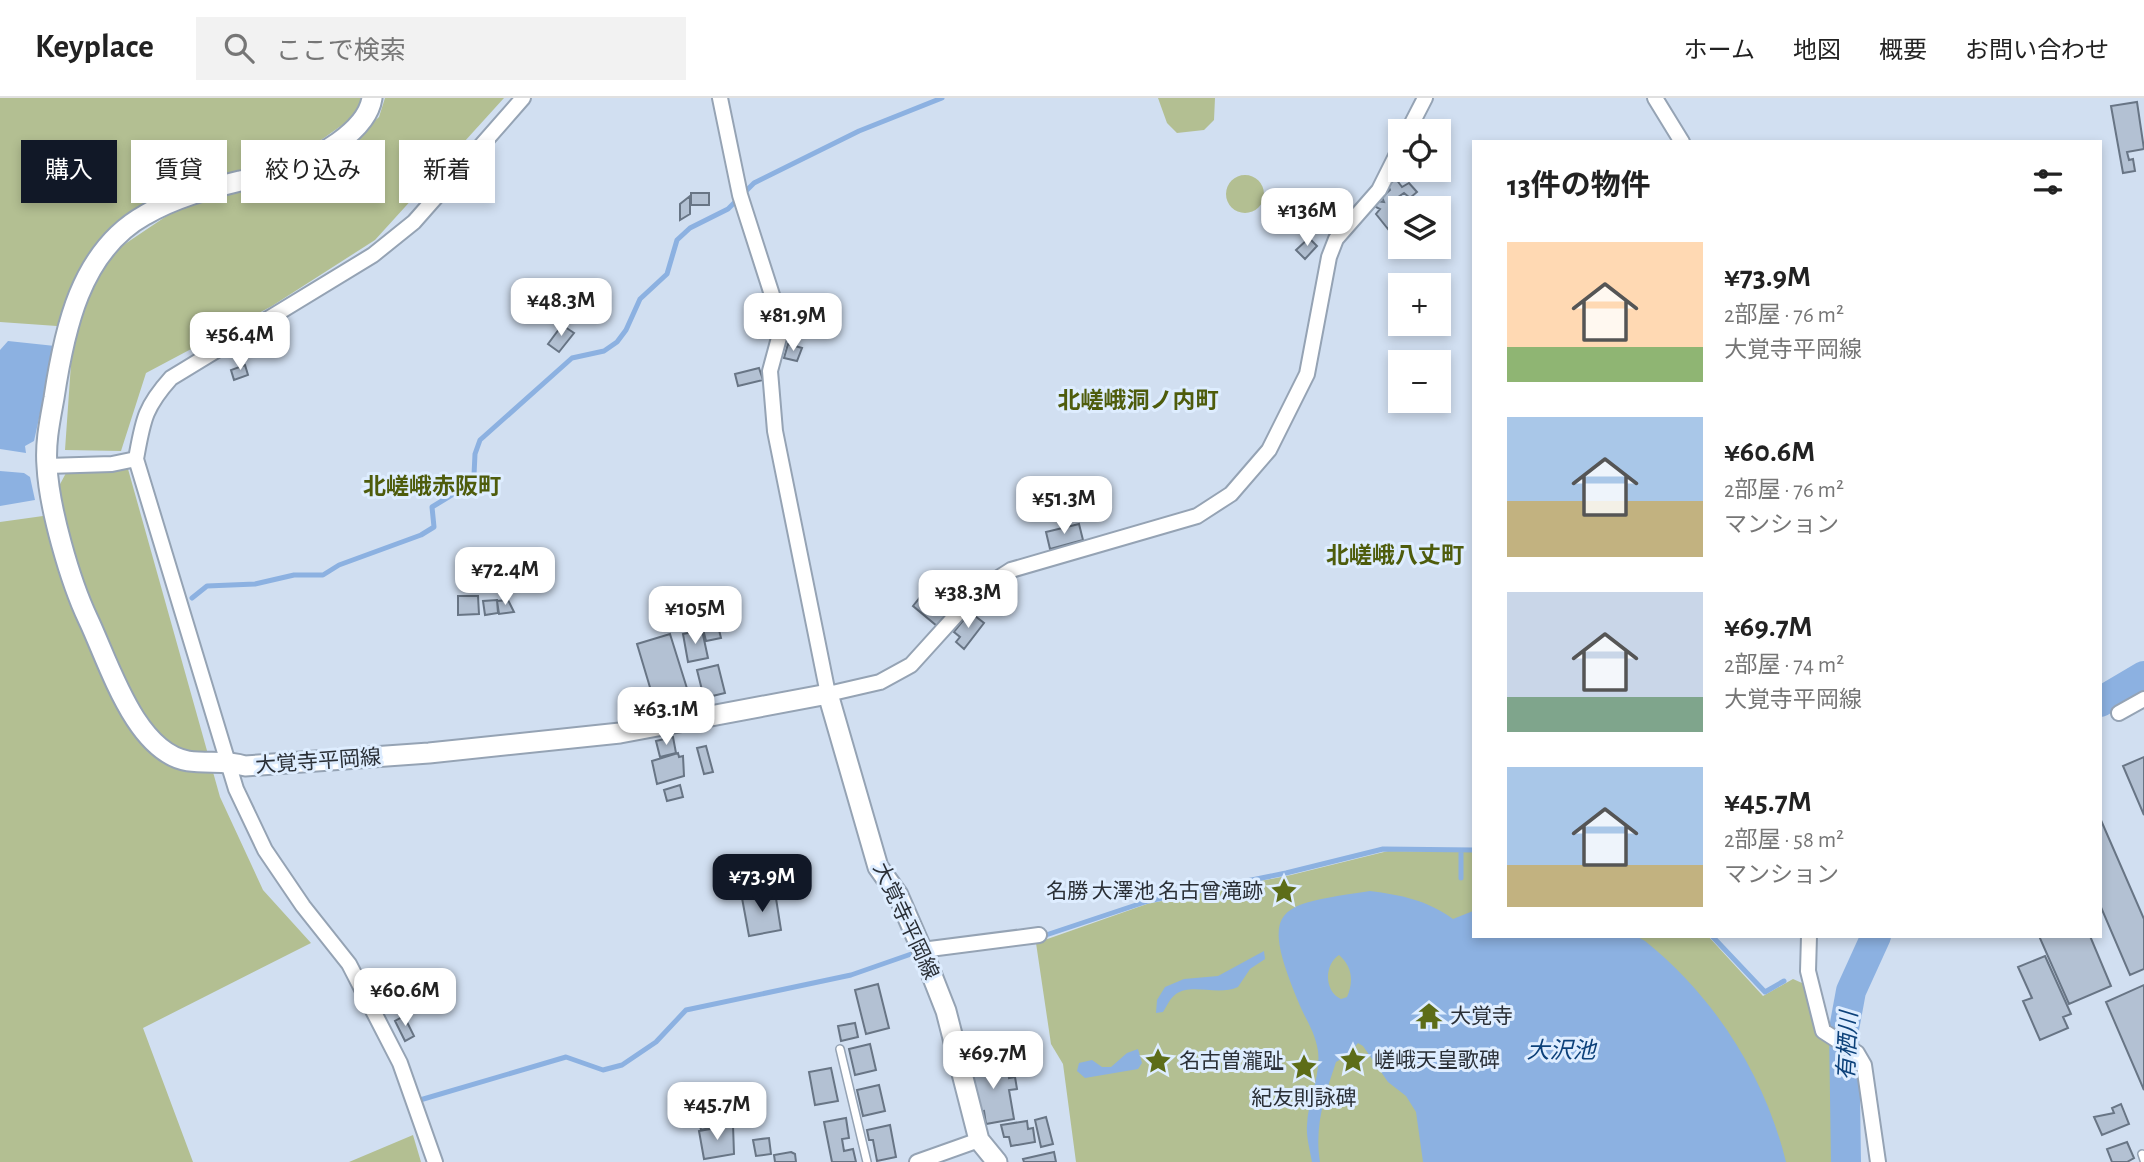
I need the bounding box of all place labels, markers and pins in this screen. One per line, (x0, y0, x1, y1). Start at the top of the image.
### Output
pin: ¥136M (1258, 188, 1356, 248)
pin: ¥48.3M (504, 278, 618, 338)
pin: ¥81.9M (736, 294, 850, 353)
pin: ¥56.4M (183, 313, 297, 372)
pin: ¥51.3M (1007, 476, 1121, 536)
pin: ¥72.4M (448, 547, 562, 607)
pin: ¥38.3M (911, 570, 1025, 630)
pin: ¥105M (646, 587, 744, 646)
pin: ¥63.1M (609, 688, 723, 747)
pin: ¥73.9M (705, 854, 819, 914)
place icon: 名勝 大澤池 名古曾滝跡 (1269, 876, 1299, 906)
place label: 名勝 大澤池 名古曾滝跡 (1046, 880, 1263, 902)
pin: ¥60.6M (348, 968, 462, 1028)
temple icon: 大覚寺 (1414, 1001, 1444, 1031)
place label: 大覚寺 (1450, 1005, 1513, 1027)
pin: ¥69.7M (936, 1032, 1050, 1091)
place icon: 嵯峨天皇歌碑 (1338, 1045, 1368, 1075)
place icon: 名古曽瀧趾 (1143, 1046, 1173, 1076)
place label: 嵯峨天皇歌碑 (1374, 1049, 1500, 1071)
place label: 名古曽瀧趾 (1179, 1050, 1284, 1072)
place icon: 紀友則詠碑 (1289, 1052, 1319, 1082)
pin: ¥45.7M (660, 1082, 774, 1142)
place label: 紀友則詠碑 (1252, 1087, 1357, 1109)

